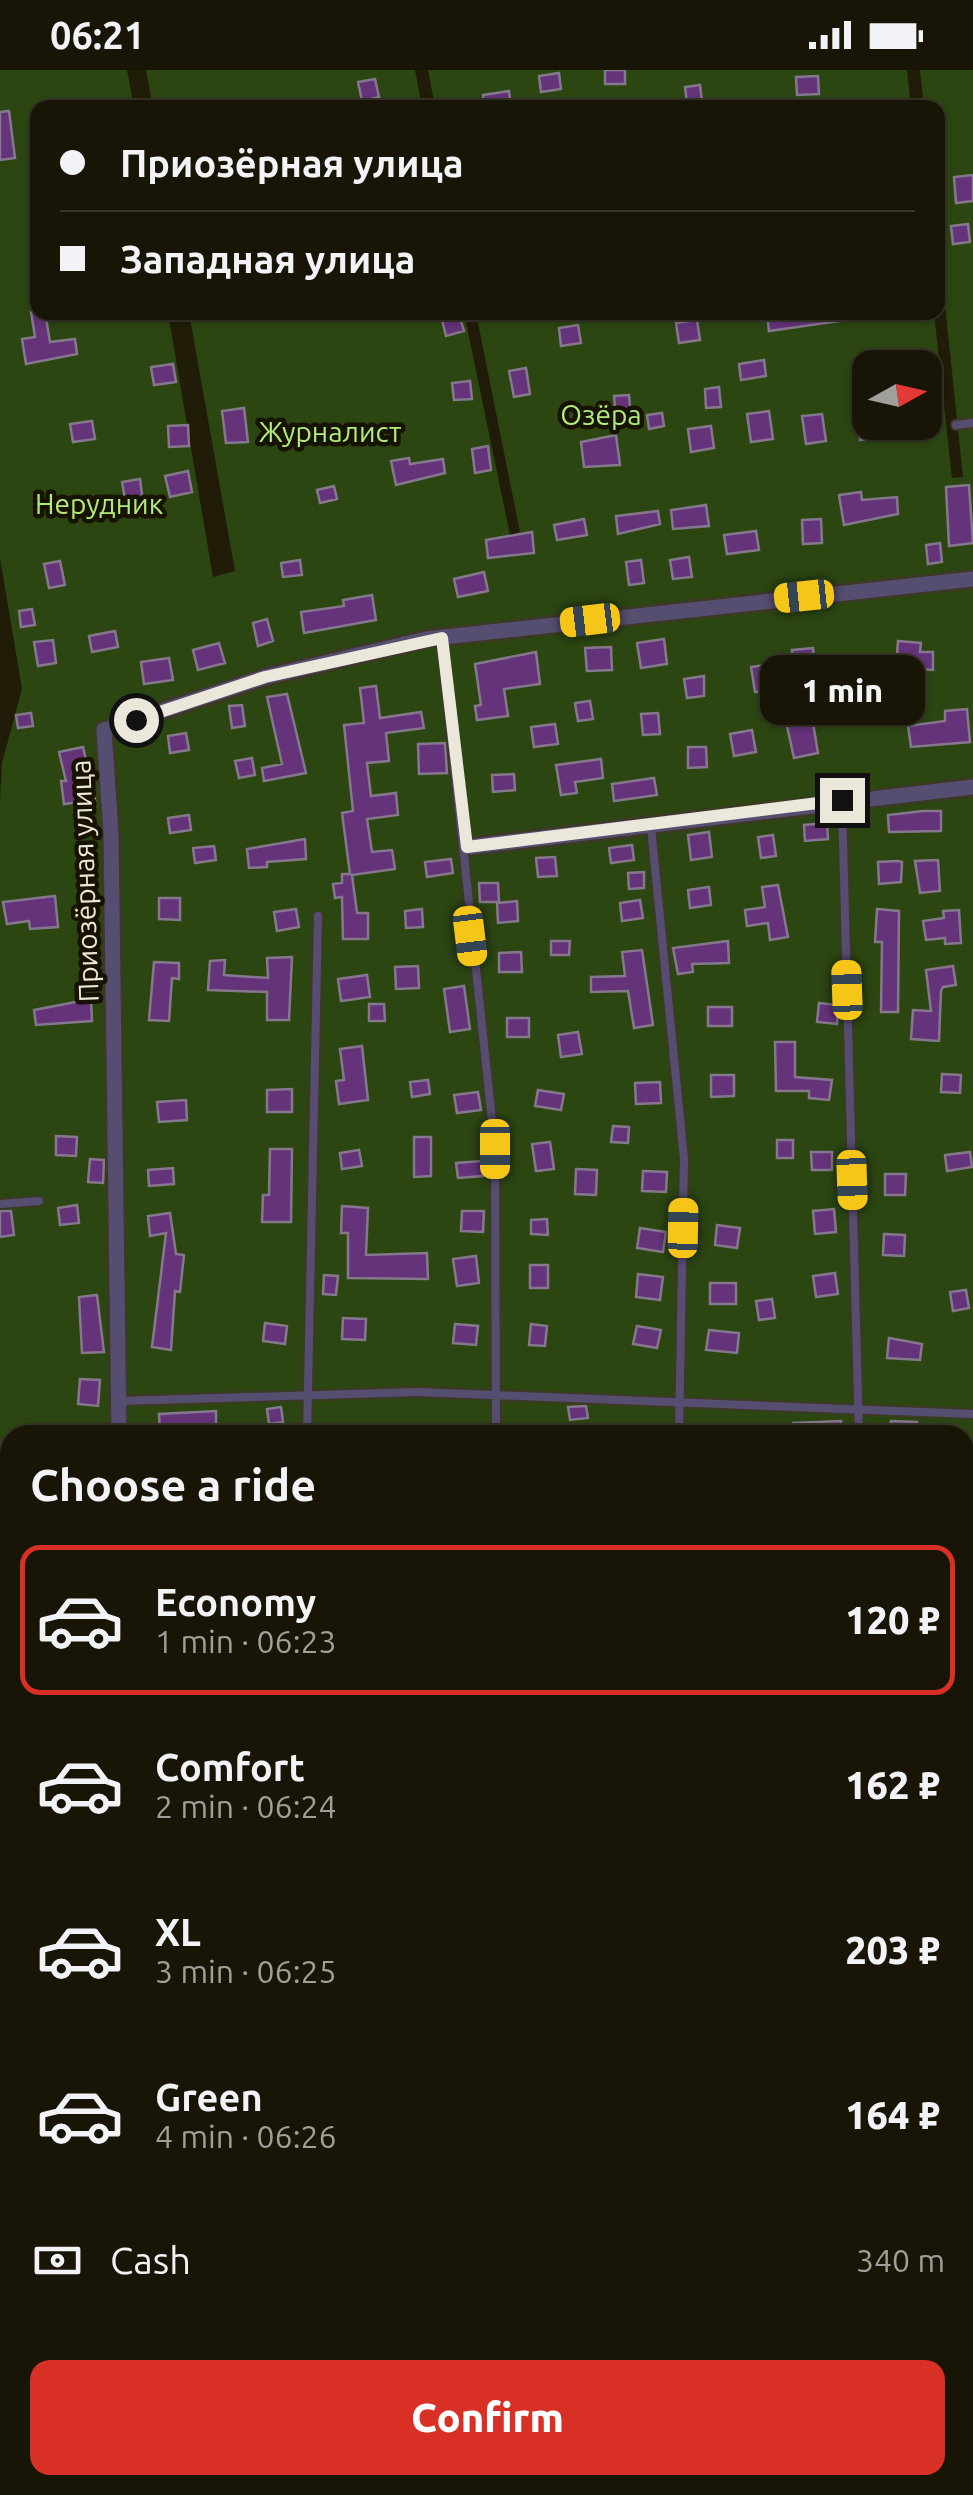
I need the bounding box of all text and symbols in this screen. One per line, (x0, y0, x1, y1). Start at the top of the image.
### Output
text: 06:21 (50, 14, 145, 56)
text: Приозёрная улица (120, 142, 464, 184)
text: Западная улица (120, 238, 415, 280)
north arrow (852, 350, 942, 440)
map controls (852, 350, 942, 440)
park label: Озёра (560, 399, 642, 430)
park label: Журналист (259, 416, 402, 447)
park label: Нерудник (35, 488, 163, 519)
car (773, 578, 835, 614)
car (558, 601, 622, 639)
callout: 1 min (760, 655, 924, 725)
text: 1 min (802, 672, 883, 708)
route start (114, 698, 159, 743)
street label: Приозёрная улица (64, 759, 104, 1003)
route end (820, 778, 865, 823)
car (451, 904, 489, 968)
car (831, 959, 863, 1021)
car (480, 1119, 510, 1179)
car (836, 1149, 868, 1211)
car (667, 1198, 699, 1258)
text: Choose a ride (30, 1459, 316, 1510)
icon: car (35, 1575, 125, 1665)
text: Economy (155, 1581, 316, 1623)
text: 120 ₽ (845, 1599, 940, 1641)
text: 1 min · 06:23 (155, 1623, 337, 1659)
icon: car (35, 1740, 125, 1830)
text: Comfort (155, 1746, 305, 1788)
text: 162 ₽ (845, 1764, 940, 1806)
text: 2 min · 06:24 (155, 1788, 337, 1824)
icon: car (35, 1905, 125, 1995)
text: XL (155, 1911, 201, 1953)
text: 203 ₽ (845, 1929, 940, 1971)
text: 3 min · 06:25 (155, 1953, 337, 1989)
icon: car (35, 2070, 125, 2160)
text: Green (155, 2076, 263, 2118)
text: 164 ₽ (845, 2094, 940, 2136)
text: 4 min · 06:26 (155, 2118, 337, 2154)
icon: cash (30, 2233, 85, 2288)
text: Cash (110, 2239, 191, 2281)
text: 340 m (856, 2242, 945, 2278)
button: Confirm (30, 2360, 945, 2475)

